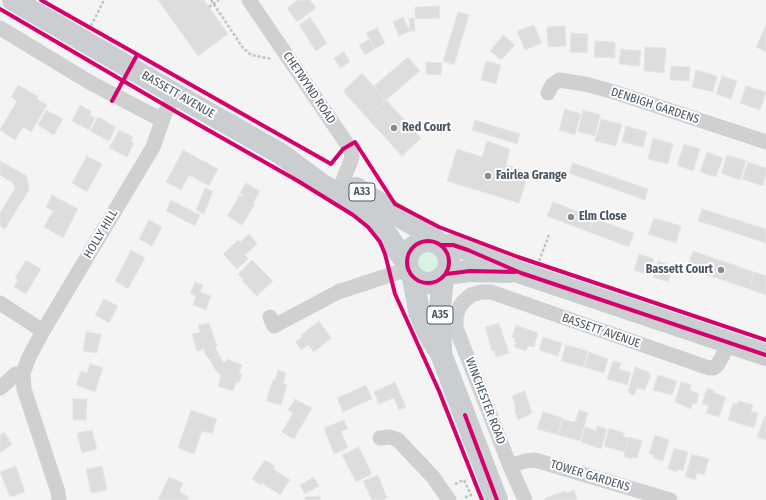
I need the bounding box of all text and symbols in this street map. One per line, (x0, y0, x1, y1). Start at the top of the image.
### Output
street label: CHETWYND ROAD (280, 49, 338, 127)
street label: BASSETT AVENUE (139, 68, 217, 122)
street label: DENBIGH GARDENS (609, 85, 701, 127)
place label: Red Court (402, 121, 451, 135)
marker: Red Court (389, 123, 399, 133)
place label: Fairlea Grange (496, 169, 567, 183)
marker: Fairlea Grange (483, 171, 493, 181)
road number: A33 (349, 183, 375, 201)
street label: HOLLY HILL (81, 207, 121, 261)
place label: Elm Close (579, 210, 627, 224)
marker: Elm Close (566, 212, 576, 222)
place label: Bassett Court (646, 263, 713, 277)
marker: Bassett Court (716, 265, 726, 275)
road number: A35 (427, 306, 453, 324)
street label: BASSETT AVENUE (560, 311, 642, 351)
street label: WINCHESTER ROAD (462, 356, 508, 446)
street label: TOWER GARDENS (549, 457, 631, 495)

